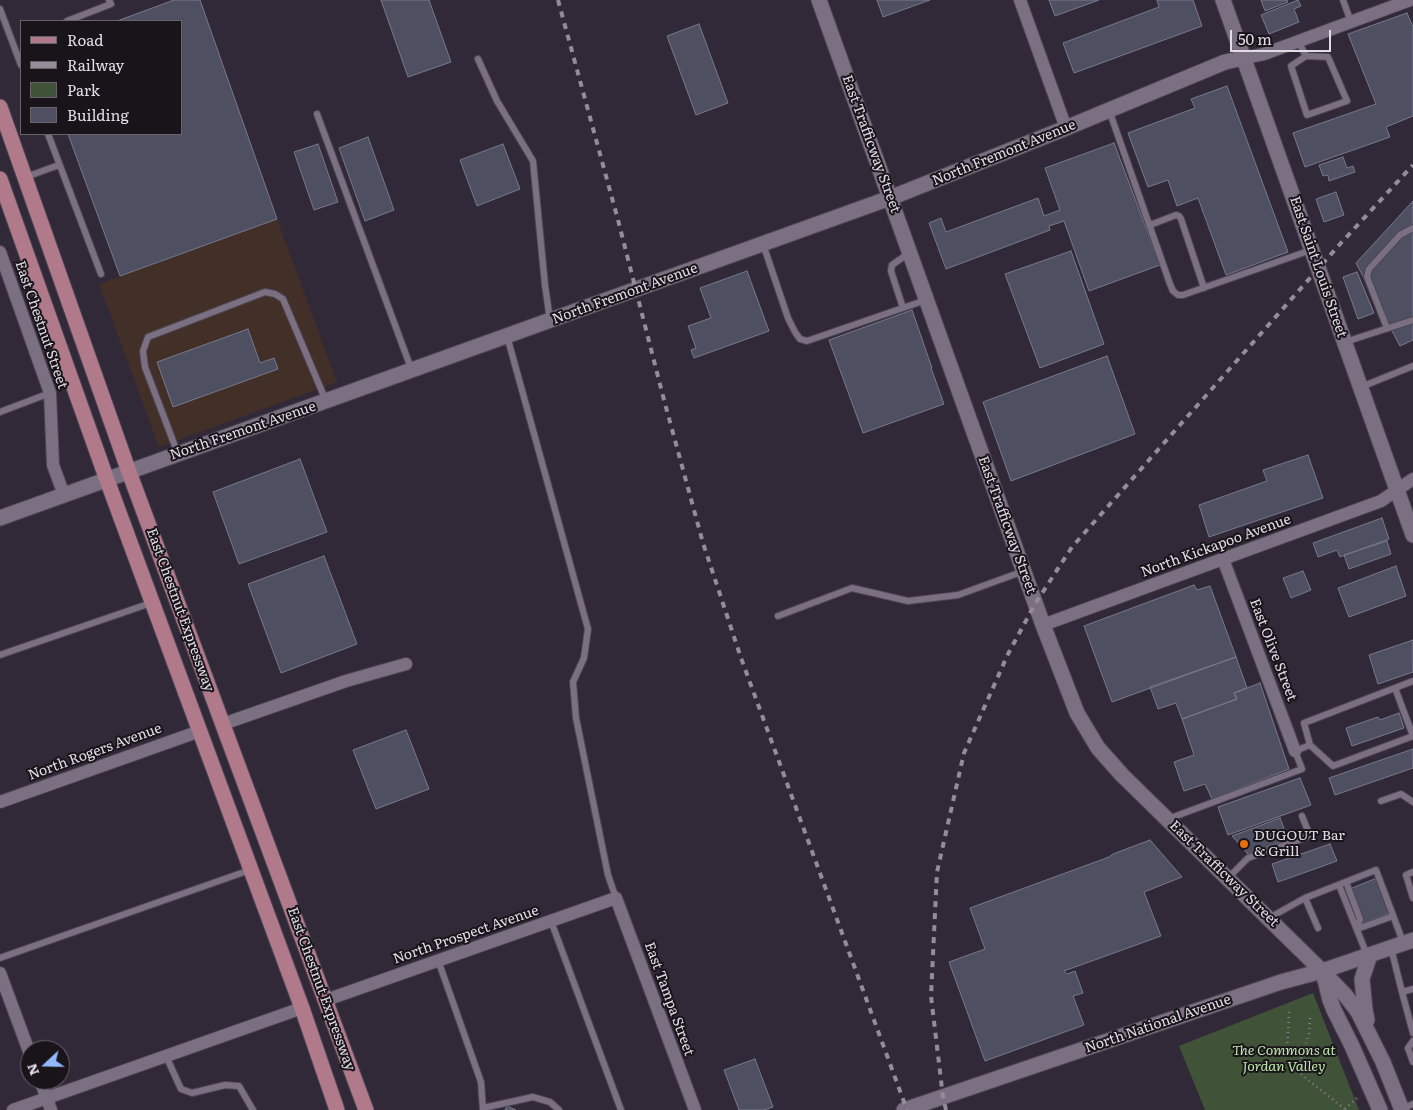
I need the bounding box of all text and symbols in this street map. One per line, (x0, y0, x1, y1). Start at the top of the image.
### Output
legend (20, 20, 182, 135)
scale bar (1233, 20, 1334, 52)
text: 50 m (1238, 27, 1272, 50)
text: Road (67, 28, 103, 51)
text: Railway (67, 53, 124, 76)
street label: East Trafficway Street (838, 73, 904, 215)
text: Park (67, 78, 100, 101)
text: Building (67, 103, 129, 126)
street label: North Fremont Avenue (930, 116, 1078, 190)
street label: East Saint Louis Street (1286, 194, 1350, 340)
street label: East Chestnut Street (11, 259, 71, 391)
street label: North Fremont Avenue (550, 260, 700, 328)
street label: North Fremont Avenue (168, 398, 318, 464)
street label: East Trafficway Street (974, 454, 1040, 596)
street label: North Kickapoo Avenue (1139, 511, 1293, 581)
street label: East Chestnut Expressway (143, 526, 217, 694)
street label: East Olive Street (1246, 596, 1300, 704)
street label: North Rogers Avenue (26, 720, 164, 784)
street label: East Trafficway Street (1166, 817, 1282, 931)
place label: DUGOUT Bar & Grill (1254, 828, 1345, 860)
marker: DUGOUT Bar & Grill (1238, 838, 1250, 850)
street label: North Prospect Avenue (391, 902, 541, 968)
street label: East Chestnut Expressway (284, 905, 358, 1073)
street label: East Tampa Street (641, 940, 697, 1058)
street label: North National Avenue (1083, 991, 1233, 1057)
north arrow (20, 1040, 70, 1090)
park label: The Commons at Jordan Valley (1232, 1043, 1336, 1076)
text: N (20, 1061, 43, 1079)

